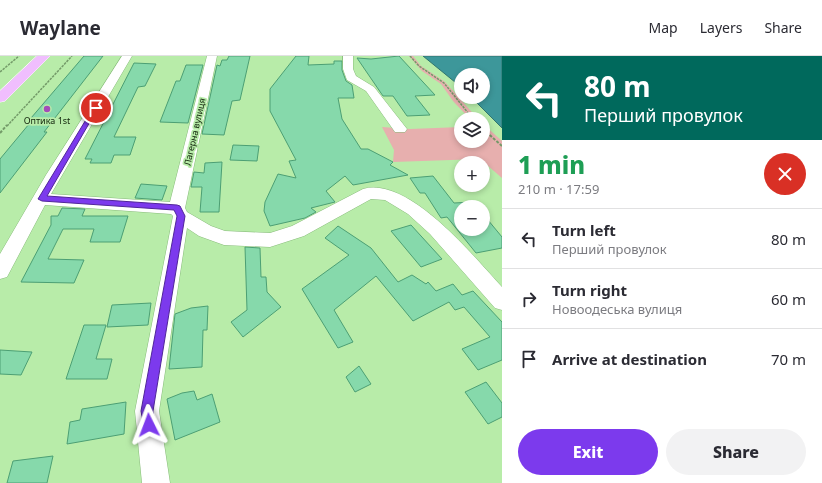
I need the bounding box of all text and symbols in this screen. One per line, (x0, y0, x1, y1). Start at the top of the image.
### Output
text: Waylane (20, 15, 101, 41)
text: Map (649, 18, 678, 37)
text: Layers (700, 18, 742, 37)
text: Share (764, 18, 802, 37)
text: 80 m (584, 67, 651, 105)
map controls (454, 68, 490, 236)
button: sound (454, 68, 490, 104)
icon: left (518, 72, 570, 124)
pin (79, 91, 113, 125)
icon: arrive (85, 97, 107, 119)
street label: Лагерна вулиця (180, 97, 209, 167)
text: Перший провулок (584, 103, 743, 127)
marker: Оптика 1st (42, 104, 52, 114)
button: layers (454, 112, 490, 148)
place label: Оптика 1st (24, 114, 71, 127)
text: 1 min (518, 148, 585, 181)
button: close (764, 153, 806, 195)
button: + (454, 156, 490, 192)
text: 210 m · 17:59 (518, 180, 599, 198)
button: − (454, 200, 490, 236)
text: Turn left (552, 220, 616, 240)
icon: left (518, 228, 540, 250)
text: 80 m (771, 229, 806, 249)
text: Перший провулок (552, 240, 667, 258)
text: Turn right (552, 280, 627, 300)
icon: right (518, 288, 540, 310)
text: 60 m (771, 289, 806, 309)
text: Новоодеська вулиця (552, 300, 682, 318)
icon: arrive (518, 348, 540, 370)
text: Arrive at destination (552, 349, 707, 369)
text: 70 m (771, 349, 806, 369)
position arrow (128, 404, 170, 446)
button: Exit (518, 429, 658, 475)
button: Share (666, 429, 806, 475)

